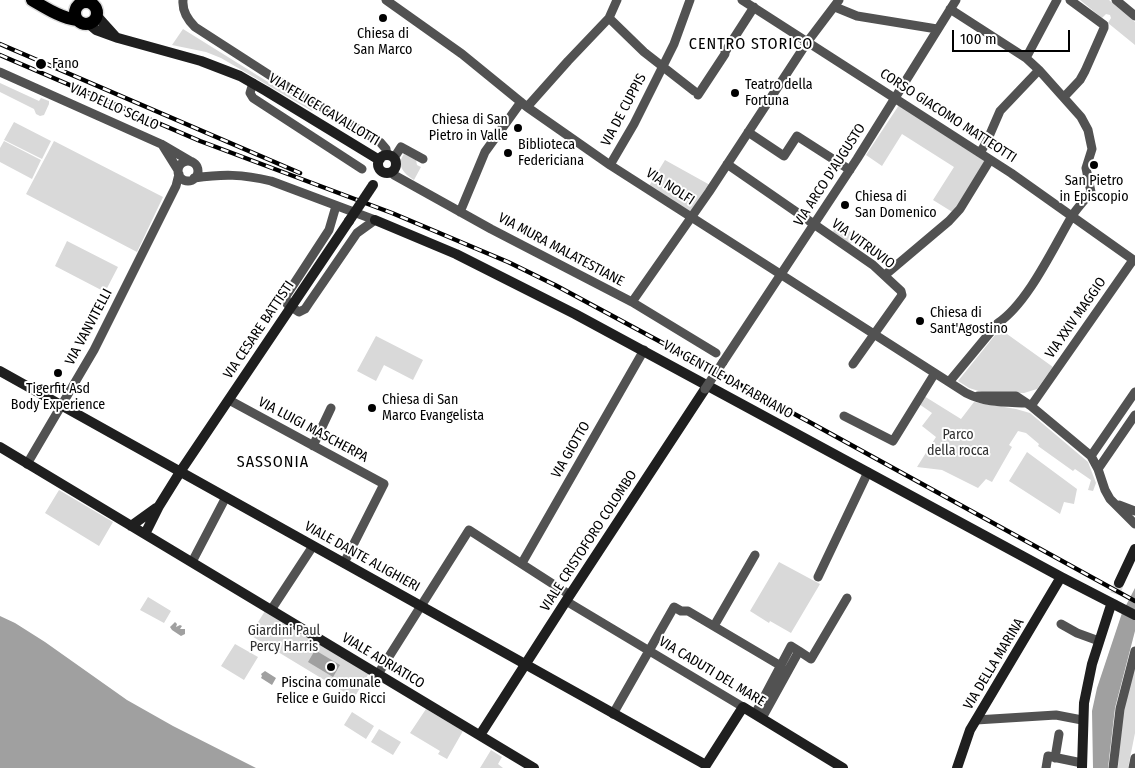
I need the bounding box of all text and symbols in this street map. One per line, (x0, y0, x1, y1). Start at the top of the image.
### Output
marker: Chiesa di San Marco (377, 12, 389, 24)
scale bar (955, 20, 1072, 52)
place label: Chiesa di San Marco (354, 26, 412, 58)
text: 100 m (960, 30, 997, 48)
district label: CENTRO STORICO (687, 35, 815, 55)
place label: Fano (52, 56, 79, 72)
marker: Fano (34, 57, 48, 71)
street label: CORSO GIACOMO MATTEOTTI (877, 66, 1019, 166)
street label: VIA FELICE CAVALLOTTI (266, 70, 382, 150)
street label: VIA DE CUPPIS (598, 71, 650, 149)
place label: Teatro della Fortuna (745, 77, 813, 110)
street label: VIA DELLO SCALO (67, 80, 161, 134)
marker: Teatro della Fortuna (729, 87, 741, 99)
place label: Chiesa di San Pietro in Valle (429, 112, 508, 144)
street label: VIA ARCO D'AUGUSTO (791, 121, 869, 229)
marker: Chiesa di San Pietro in Valle (512, 122, 524, 134)
place label: Biblioteca Federiciana (518, 137, 584, 170)
marker: Biblioteca Federiciana (502, 147, 514, 159)
marker: San Pietro in Episcopio (1088, 159, 1100, 171)
street label: VIA NOLFI (642, 165, 698, 209)
place label: San Pietro in Episcopio (1059, 173, 1129, 206)
place label: Chiesa di San Domenico (855, 189, 937, 222)
marker: Chiesa di San Domenico (839, 199, 851, 211)
street label: VIA MURA MALATESTIANE (495, 210, 627, 290)
street label: VIA VITRUVIO (828, 215, 898, 273)
street label: VIA XXIV MAGGIO (1042, 274, 1110, 362)
street label: VIA CESARE BATTISTI (220, 278, 298, 382)
street label: VIA VANVITELLI (62, 286, 116, 368)
place label: Chiesa di Sant'Agostino (930, 305, 1008, 338)
marker: Chiesa di Sant'Agostino (914, 315, 926, 327)
street label: VIA GENTILE DA FABRIANO (660, 337, 796, 423)
marker: Tigerfit Asd Body Experience (52, 367, 64, 379)
place label: Tigerfit Asd Body Experience (11, 381, 105, 414)
place label: Chiesa di San Marco Evangelista (382, 392, 484, 424)
street label: VIA LUIGI MASCHERPA (255, 394, 371, 466)
marker: Chiesa di San Marco Evangelista (366, 402, 378, 414)
street label: VIA GIOTTO (548, 419, 594, 481)
park label: Parco della rocca (927, 427, 989, 460)
district label: SASSONIA (236, 453, 310, 473)
street label: VIALE CRISTOFORO COLOMBO (537, 467, 641, 615)
street label: VIALE DANTE ALIGHIERI (301, 518, 423, 596)
street label: VIA DELLA MARINA (960, 615, 1028, 713)
park label: Giardini Paul Percy Harris (248, 623, 320, 656)
street label: VIALE ADRIATICO (339, 630, 427, 692)
street label: VIA CADUTI DEL MARE (656, 634, 768, 710)
marker: Piscina comunale Felice e Guido Ricci (325, 661, 337, 673)
place label: Piscina comunale Felice e Guido Ricci (276, 675, 386, 708)

